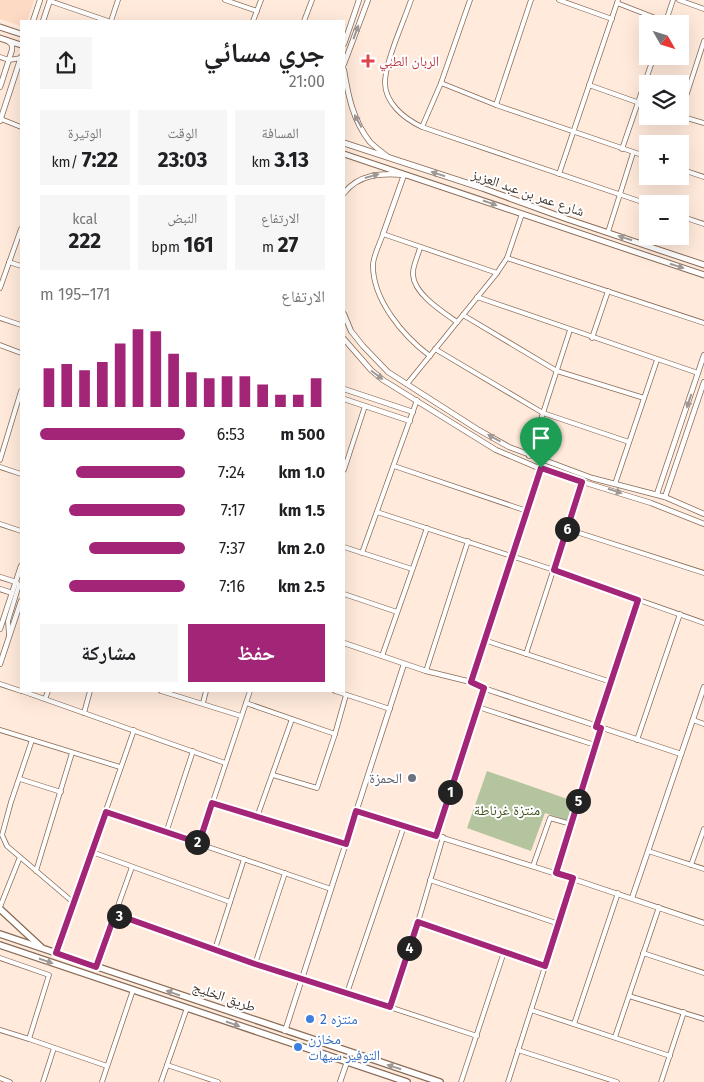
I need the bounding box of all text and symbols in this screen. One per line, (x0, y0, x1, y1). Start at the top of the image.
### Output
north arrow (639, 15, 689, 65)
map controls (639, 15, 689, 245)
one-way arrow (352, 24, 360, 39)
text: جري مسائي (203, 36, 325, 69)
button: share (40, 37, 92, 89)
place label: الربان الطبي (379, 53, 439, 72)
marker: الربان الطبي (361, 54, 375, 68)
text: 21:00 (289, 72, 325, 91)
button: layers (639, 75, 689, 125)
one-way arrow (354, 114, 362, 129)
text: الوتيرة (68, 125, 102, 142)
text: الوقت (167, 125, 198, 142)
text: المسافة (262, 125, 299, 142)
button: + (639, 135, 689, 185)
text: 7:22 (82, 147, 118, 173)
text: 23:03 (158, 147, 207, 173)
text: 3.13 (274, 147, 309, 173)
text: /km (51, 154, 82, 171)
text: km (251, 154, 274, 171)
street label: شارع عمر بن عبد العزيز (468, 165, 587, 221)
one-way arrow (430, 169, 445, 177)
one-way arrow (364, 172, 379, 180)
button: − (639, 195, 689, 245)
one-way arrow (482, 200, 497, 207)
text: النبض (168, 210, 197, 227)
text: الارتفاع (261, 210, 299, 227)
text: kcal (72, 211, 97, 228)
text: 222 (69, 228, 101, 254)
text: 161 (184, 232, 214, 258)
text: 27 (278, 232, 298, 258)
one-way arrow (617, 234, 632, 242)
text: bpm (151, 239, 184, 256)
text: m (262, 239, 278, 256)
one-way arrow (670, 262, 685, 270)
text: 171–195 m (40, 285, 110, 304)
text: الارتفاع (281, 287, 325, 306)
one-way arrow (370, 369, 383, 380)
one-way arrow (685, 394, 692, 409)
pin (520, 417, 562, 468)
icon: arrive (527, 424, 555, 452)
text: 6:53 (217, 425, 245, 444)
text: 500 m (280, 425, 325, 444)
one-way arrow (488, 434, 501, 443)
text: 7:24 (218, 463, 245, 482)
text: 1.0 km (278, 463, 325, 482)
one-way arrow (608, 488, 623, 495)
text: 7:17 (221, 501, 245, 520)
text: 1.5 km (279, 501, 325, 520)
pin: 6 (554, 516, 580, 542)
text: 6 (564, 521, 571, 538)
text: 7:37 (219, 539, 245, 558)
text: 2.0 km (278, 539, 325, 558)
text: 7:16 (219, 577, 245, 596)
text: 2.5 km (278, 577, 325, 596)
button: مشاركة (40, 624, 178, 682)
button: حفظ (188, 624, 325, 682)
place label: الحمزة (369, 770, 402, 787)
marker: الحمزة (406, 772, 418, 784)
pin: 1 (438, 780, 462, 804)
text: 1 (447, 784, 454, 801)
pin: 5 (566, 788, 590, 814)
text: 5 (575, 793, 582, 810)
park label: منتزة غرناطة (474, 802, 540, 819)
pin: 2 (184, 830, 210, 854)
text: 2 (194, 834, 201, 851)
pin: 3 (106, 904, 132, 928)
text: 3 (116, 908, 123, 925)
pin: 4 (396, 936, 422, 960)
text: 4 (406, 940, 413, 957)
one-way arrow (39, 957, 54, 965)
street label: طريق الخليج (190, 978, 258, 1017)
one-way arrow (165, 988, 180, 996)
place label: منتزه 2 (320, 1011, 358, 1028)
marker: منتزه 2 (304, 1013, 316, 1025)
one-way arrow (226, 1021, 241, 1028)
place label: مخازن التوفير سيهات (308, 1031, 380, 1064)
marker: مخازن التوفير سيهات (292, 1041, 304, 1053)
one-way arrow (386, 1062, 401, 1070)

